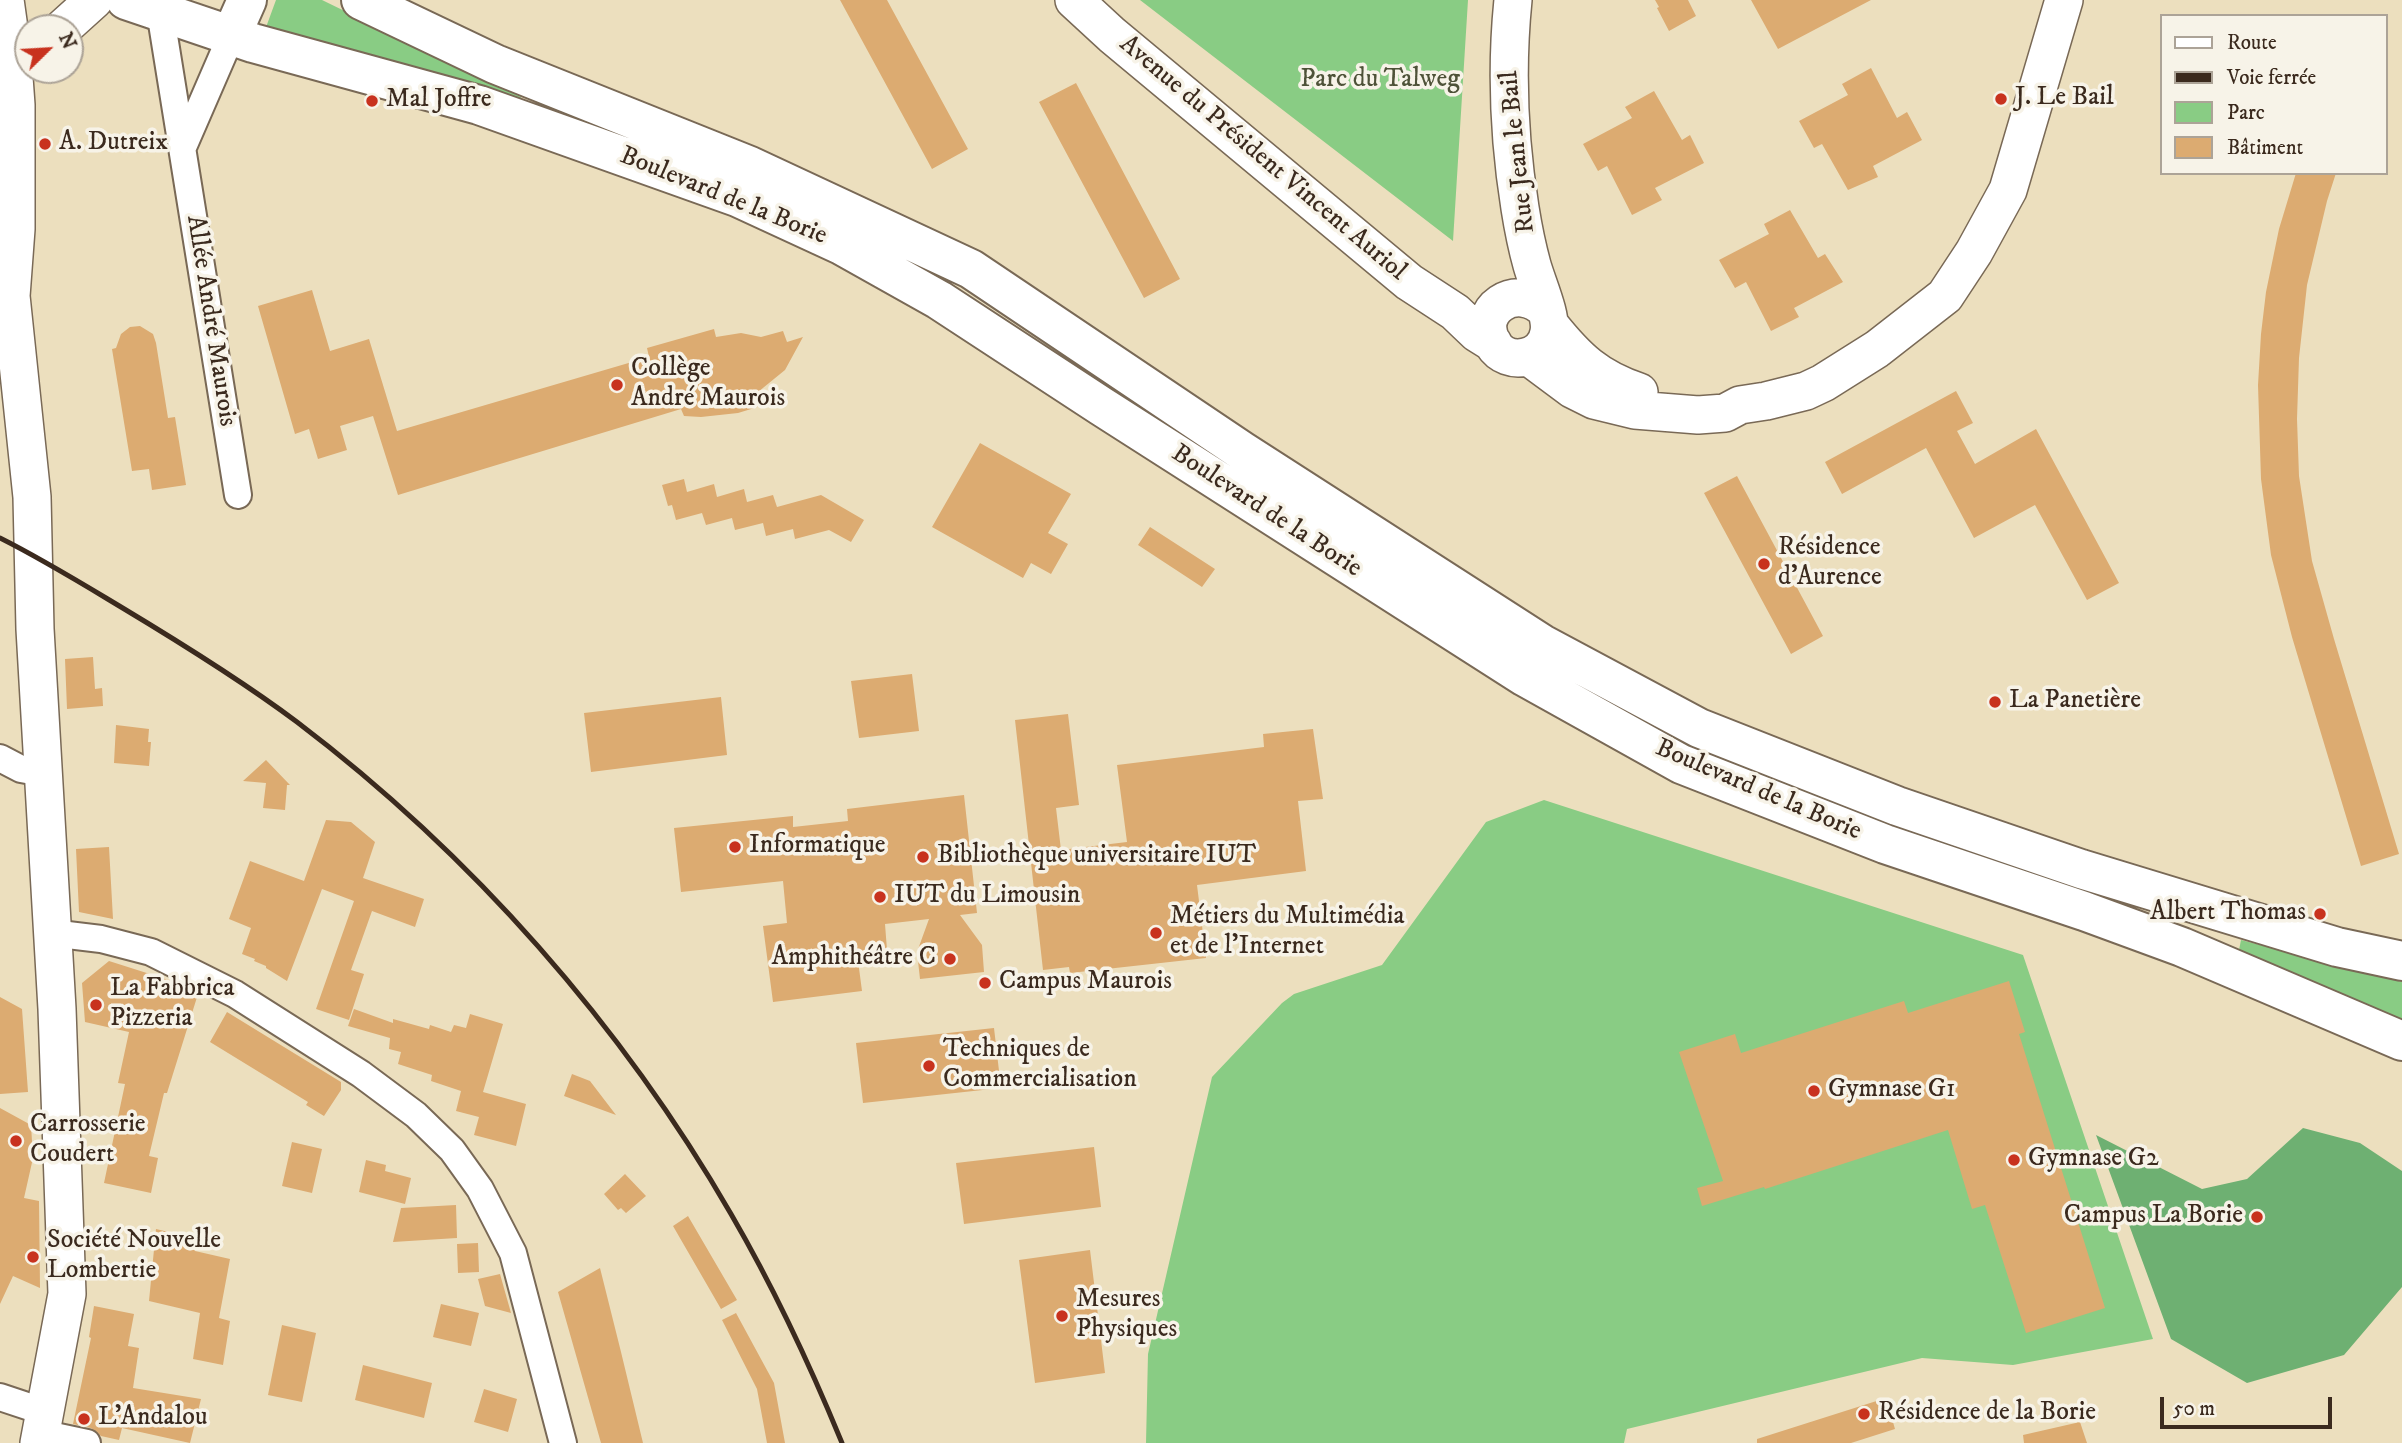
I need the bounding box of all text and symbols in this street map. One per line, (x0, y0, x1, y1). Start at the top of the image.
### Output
north arrow (14, 14, 84, 84)
legend (2160, 14, 2388, 175)
text: N (53, 29, 80, 53)
street label: Avenue du Président Vincent Auriol (1112, 30, 1412, 288)
text: Route (2227, 30, 2277, 56)
park label: Parc du Talweg (1300, 65, 1460, 97)
text: Voie ferrée (2227, 65, 2316, 91)
street label: Rue Jean le Bail (1495, 69, 1543, 235)
place label: J. Le Bail (2015, 83, 2114, 115)
place label: Mal Joffre (386, 85, 492, 117)
marker: J. Le Bail (1993, 91, 2009, 107)
marker: Mal Joffre (364, 93, 380, 109)
text: Parc (2227, 100, 2265, 126)
place label: A. Dutreix (59, 128, 168, 160)
text: Bâtiment (2227, 135, 2303, 161)
marker: A. Dutreix (37, 136, 53, 152)
street label: Boulevard de la Borie (615, 141, 831, 253)
street label: Allée André Maurois (178, 213, 242, 429)
place label: Collège André Maurois (631, 354, 785, 416)
marker: Collège André Maurois (609, 377, 625, 393)
street label: Boulevard de la Borie (1165, 439, 1367, 585)
place label: Résidence d'Aurence (1778, 533, 1882, 594)
marker: Résidence d'Aurence (1756, 556, 1772, 572)
place label: La Panetière (2009, 686, 2141, 718)
marker: La Panetière (1987, 694, 2003, 710)
street label: Boulevard de la Borie (1650, 734, 1866, 848)
place label: Informatique (749, 831, 885, 863)
marker: Informatique (727, 839, 743, 855)
place label: Bibliothèque universitaire IUT (937, 841, 1256, 873)
marker: Bibliothèque universitaire IUT (915, 849, 931, 865)
place label: IUT du Limousin (894, 881, 1080, 913)
marker: IUT du Limousin (872, 889, 888, 905)
place label: Albert Thomas (2150, 898, 2306, 930)
place label: Métiers du Multimédia et de l'Internet (1170, 902, 1405, 964)
marker: Albert Thomas (2312, 906, 2328, 922)
marker: Métiers du Multimédia et de l'Internet (1148, 925, 1164, 941)
place label: Amphithéâtre C (771, 943, 936, 975)
marker: Amphithéâtre C (942, 951, 958, 967)
place label: Campus Maurois (999, 967, 1172, 999)
place label: La Fabbrica Pizzeria (110, 974, 234, 1036)
marker: Campus Maurois (977, 975, 993, 991)
marker: La Fabbrica Pizzeria (88, 997, 104, 1013)
place label: Techniques de Commercialisation (943, 1035, 1137, 1096)
marker: Techniques de Commercialisation (921, 1058, 937, 1074)
place label: Gymnase G1 (1828, 1075, 1955, 1107)
marker: Gymnase G1 (1806, 1083, 1822, 1099)
place label: Carrosserie Coudert (30, 1110, 146, 1172)
marker: Carrosserie Coudert (8, 1133, 24, 1149)
place label: Gymnase G2 (2028, 1144, 2159, 1176)
marker: Gymnase G2 (2006, 1152, 2022, 1168)
place label: Campus La Borie (2064, 1201, 2243, 1233)
marker: Campus La Borie (2249, 1209, 2265, 1225)
place label: Société Nouvelle Lombertie (47, 1226, 221, 1288)
marker: Société Nouvelle Lombertie (25, 1249, 41, 1265)
place label: Mesures Physiques (1076, 1285, 1177, 1346)
marker: Mesures Physiques (1054, 1308, 1070, 1324)
scale bar (2164, 1384, 2336, 1428)
text: 50 m (2173, 1396, 2215, 1422)
place label: Résidence de la Borie (1878, 1398, 2096, 1430)
place label: L'Andalou (98, 1403, 207, 1435)
marker: Résidence de la Borie (1856, 1406, 1872, 1422)
marker: L'Andalou (76, 1411, 92, 1427)

